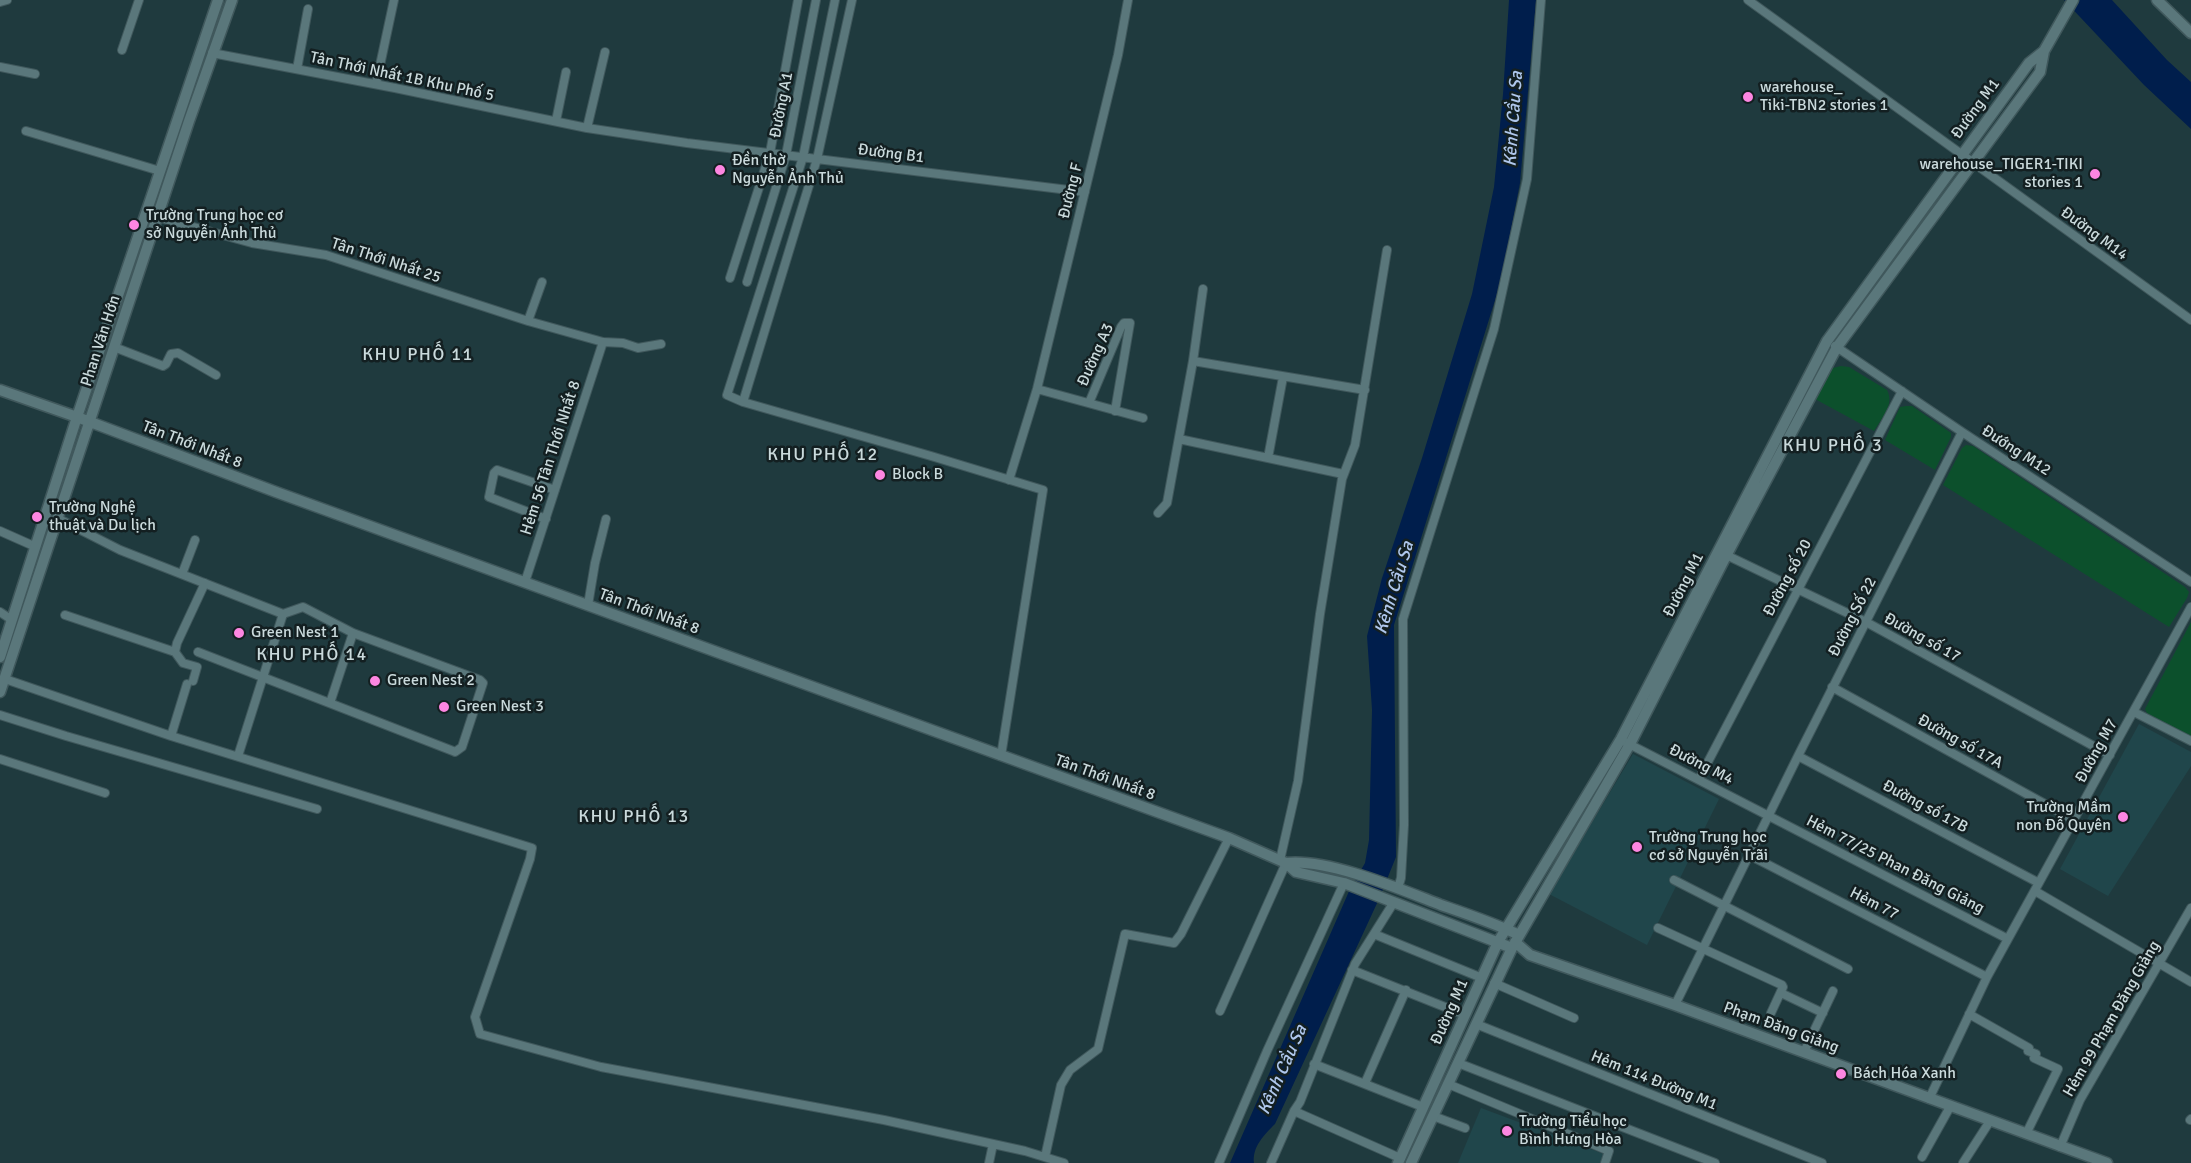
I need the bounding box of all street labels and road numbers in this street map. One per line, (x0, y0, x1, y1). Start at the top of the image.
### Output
street label: Tân Thới Nhất 1B Khu Phố 5 (308, 48, 496, 106)
street label: Đường A1 (766, 70, 798, 140)
street label: Đường M1 (1948, 75, 2004, 143)
street label: Đường B1 (857, 140, 925, 168)
street label: Đường F (1055, 161, 1087, 221)
street label: Đường M14 (2057, 203, 2131, 265)
street label: Tân Thới Nhất 25 (329, 234, 443, 288)
street label: Phan Văn Hớn (77, 293, 125, 389)
street label: Đường A3 (1074, 321, 1118, 389)
street label: Hẻm 56 Tân Thới Nhất 8 (517, 378, 585, 538)
street label: Tân Thới Nhất 8 (139, 417, 245, 473)
street label: Đướng M12 (1978, 422, 2054, 480)
street label: Đường số 20 (1760, 536, 1816, 620)
street label: Đường M1 (1660, 549, 1708, 621)
street label: Đường Số 22 (1825, 574, 1881, 660)
street label: Tân Thới Nhất 8 (596, 585, 702, 639)
street label: Đường số 17 (1880, 609, 1964, 667)
street label: Đường số 17A (1914, 711, 2006, 773)
street label: Đường M7 (2072, 716, 2122, 786)
street label: Đường M4 (1665, 741, 1737, 789)
street label: Tân Thới Nhất 8 (1052, 751, 1158, 805)
street label: Đường số 17B (1879, 776, 1971, 838)
street label: Hẻm 77/25 Phan Đăng Giảng (1803, 812, 1987, 918)
street label: Hẻm 77 (1846, 884, 1902, 924)
street label: Hẻm 99 Phạm Đăng Giảng (2059, 937, 2165, 1101)
street label: Đường M1 (1427, 976, 1473, 1048)
street label: Phạm Đăng Giảng (1721, 998, 1841, 1058)
street label: Hẻm 114 Đường M1 (1588, 1047, 1720, 1115)

